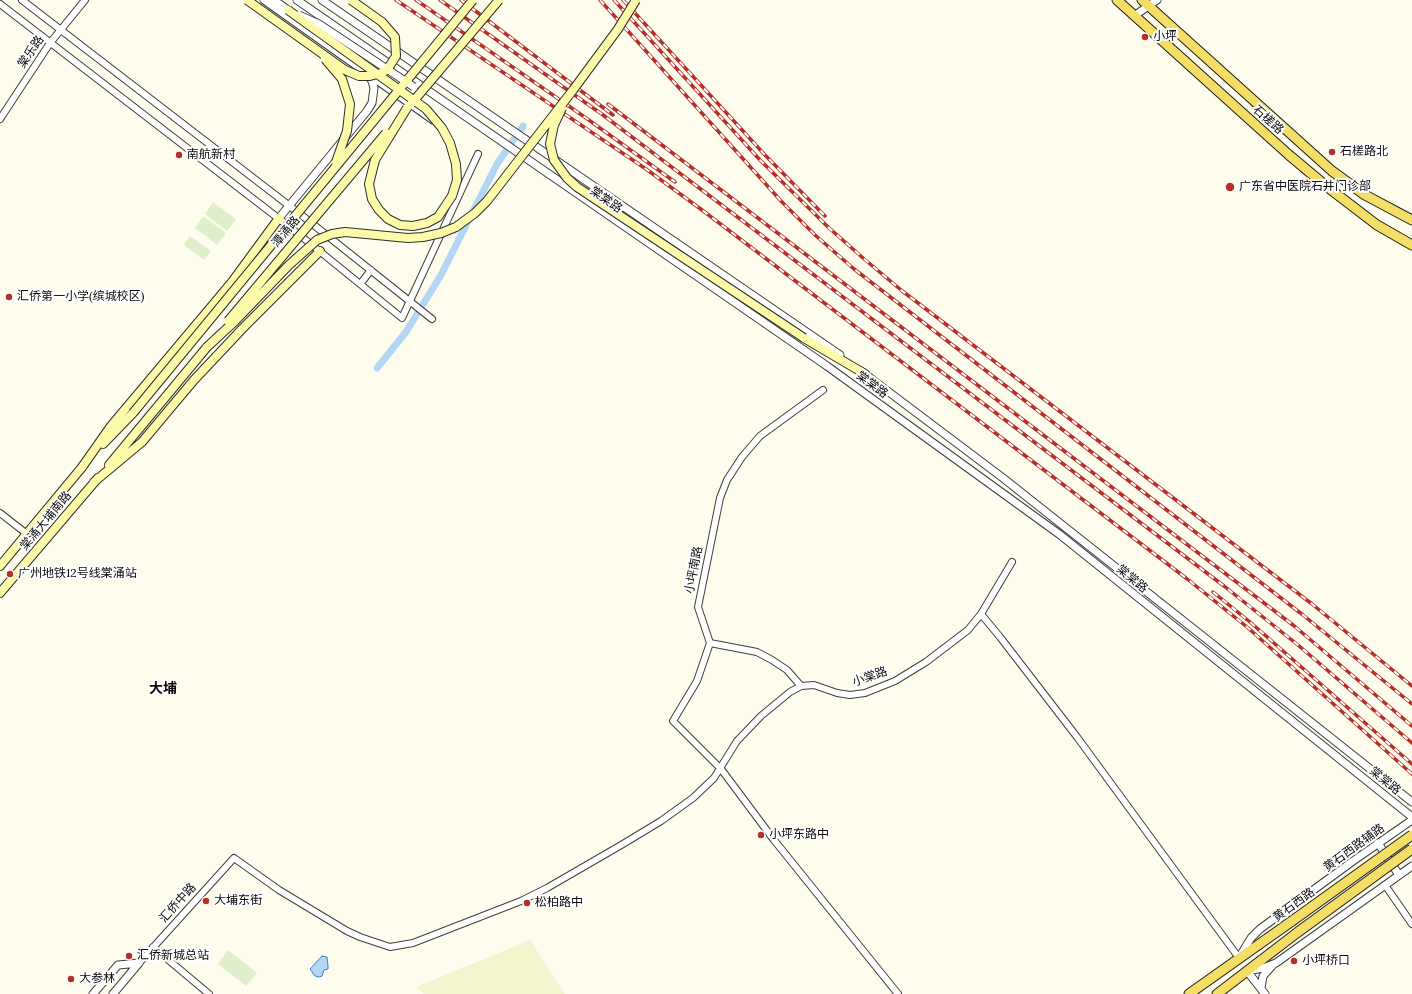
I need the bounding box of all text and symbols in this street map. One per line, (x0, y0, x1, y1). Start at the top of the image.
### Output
place label: 小坪 (1153, 30, 1177, 44)
marker: 小坪 (1140, 32, 1150, 42)
street label: 棠乐路 (15, 33, 47, 71)
street label: 石槎路 (1250, 103, 1286, 137)
place label: 石槎路北 (1340, 145, 1388, 159)
marker: 石槎路北 (1327, 147, 1337, 157)
place label: 南航新村 (187, 148, 235, 162)
marker: 南航新村 (174, 150, 184, 160)
place label: 广东省中医院石井门诊部 (1239, 180, 1371, 194)
marker: 广东省中医院石井门诊部 (1224, 181, 1236, 193)
street label: 棠棠路 (587, 184, 625, 216)
street label: 潭涌路 (269, 214, 303, 250)
place label: 汇侨第一小学(缤城校区) (17, 290, 144, 304)
marker: 汇侨第一小学(缤城校区) (4, 292, 14, 302)
street label: 棠棠路 (853, 369, 891, 401)
street label: 棠涌大埔南路 (17, 489, 75, 553)
street label: 小坪南路 (682, 545, 706, 595)
street label: 棠棠路 (1113, 562, 1151, 596)
place label: 广州地铁12号线棠涌站 (18, 567, 137, 581)
marker: 广州地铁12号线棠涌站 (5, 569, 15, 579)
street label: 小棠路 (851, 664, 889, 690)
district label: 大埔 (149, 681, 177, 697)
street label: 棠棠路 (1366, 764, 1404, 798)
street label: 黄石西路辅路 (1321, 821, 1387, 875)
place label: 小坪东路中 (769, 828, 829, 842)
marker: 小坪东路中 (756, 830, 766, 840)
street label: 汇侨中路 (157, 880, 199, 926)
street label: 黄石西路 (1270, 885, 1318, 925)
place label: 大埔东街 (214, 894, 262, 908)
marker: 大埔东街 (201, 896, 211, 906)
place label: 松柏路中 (535, 896, 583, 910)
marker: 松柏路中 (522, 898, 532, 908)
place label: 汇侨新城总站 (137, 949, 209, 963)
marker: 汇侨新城总站 (124, 951, 134, 961)
place label: 小坪桥口 (1302, 954, 1350, 968)
marker: 小坪桥口 (1289, 956, 1299, 966)
place label: 大参林 (79, 972, 115, 986)
marker: 大参林 (66, 974, 76, 984)

